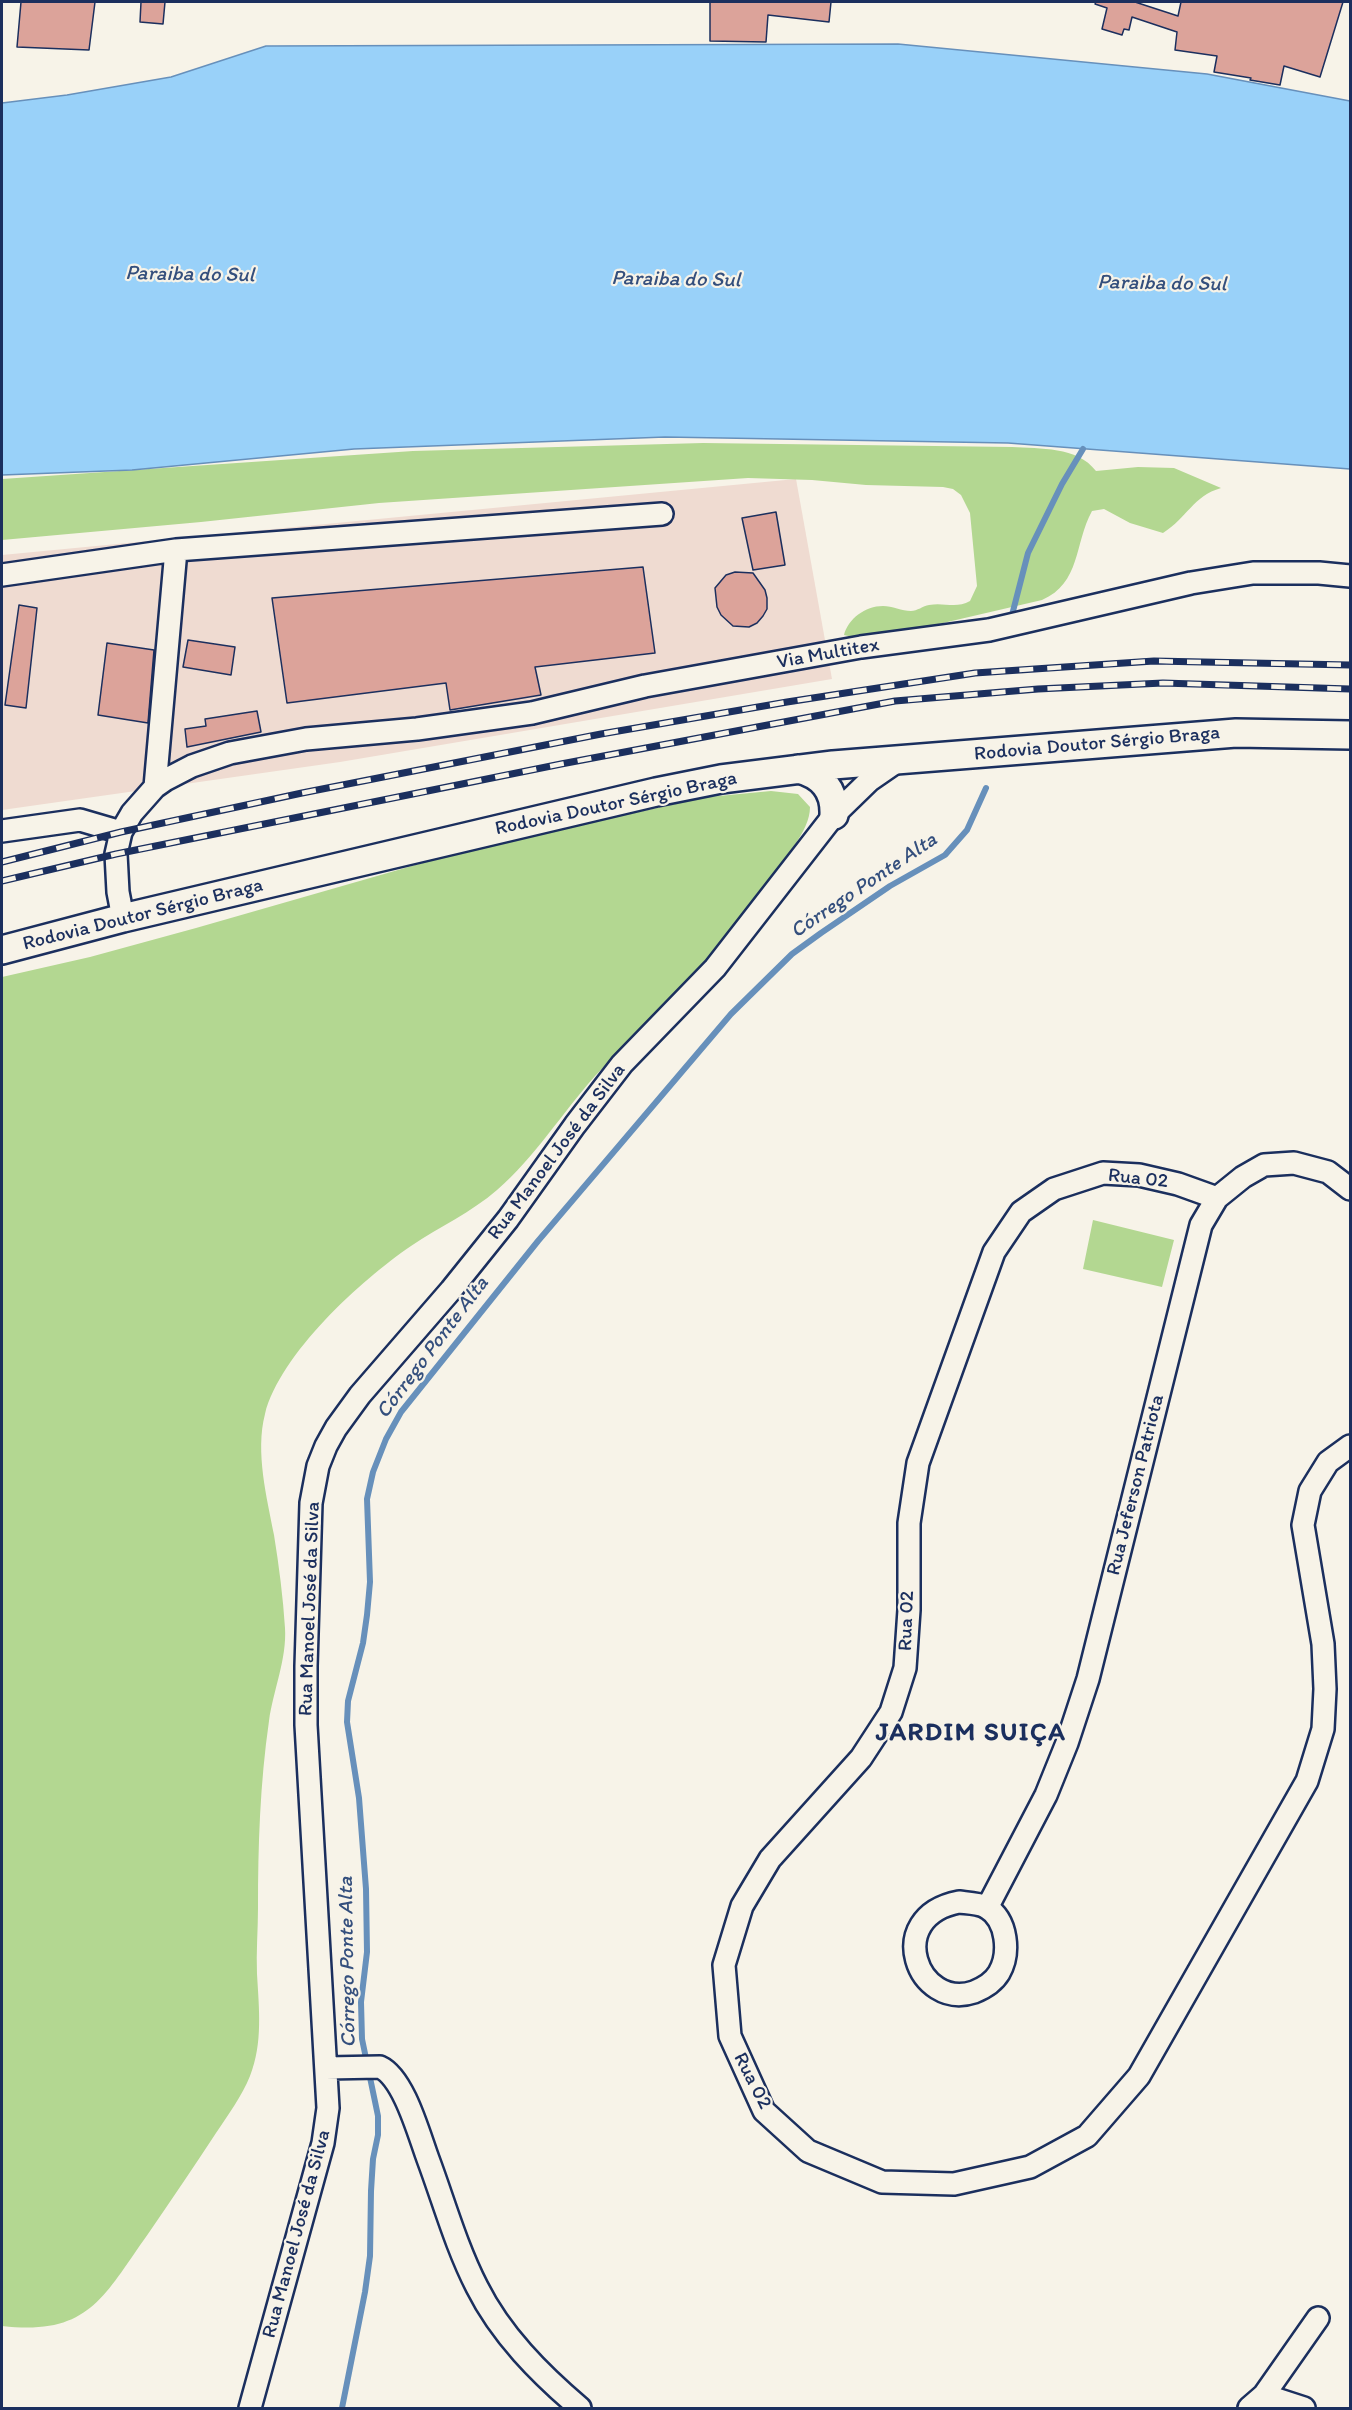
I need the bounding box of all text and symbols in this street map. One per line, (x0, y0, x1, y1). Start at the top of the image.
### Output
water label: Paraiba do Sul (125, 261, 255, 289)
water label: Paraiba do Sul (611, 266, 741, 294)
water label: Paraiba do Sul (1097, 270, 1227, 298)
street label: Via Multitex (775, 633, 881, 675)
street label: Rodovia Doutor Sérgio Braga (973, 721, 1221, 767)
street label: Rodovia Doutor Sérgio Braga (493, 767, 739, 841)
water label: Córrego Ponte Alta (786, 828, 942, 944)
street label: Rodovia Doutor Sérgio Braga (20, 874, 266, 956)
street label: Rua Manoel José da Silva (483, 1059, 631, 1245)
street label: Rua 02 (1107, 1164, 1169, 1194)
water label: Córrego Ponte Alta (371, 1272, 495, 1424)
street label: Rua Jeferson Patriota (1102, 1392, 1170, 1578)
street label: Rua Manoel José da Silva (294, 1501, 326, 1717)
street label: Rua 02 (894, 1590, 920, 1652)
district label: JARDIM SUIÇA (878, 1717, 1064, 1749)
water label: Córrego Ponte Alta (334, 1876, 362, 2048)
street label: Rua 02 (728, 2049, 776, 2113)
street label: Rua Manoel José da Silva (258, 2127, 336, 2341)

